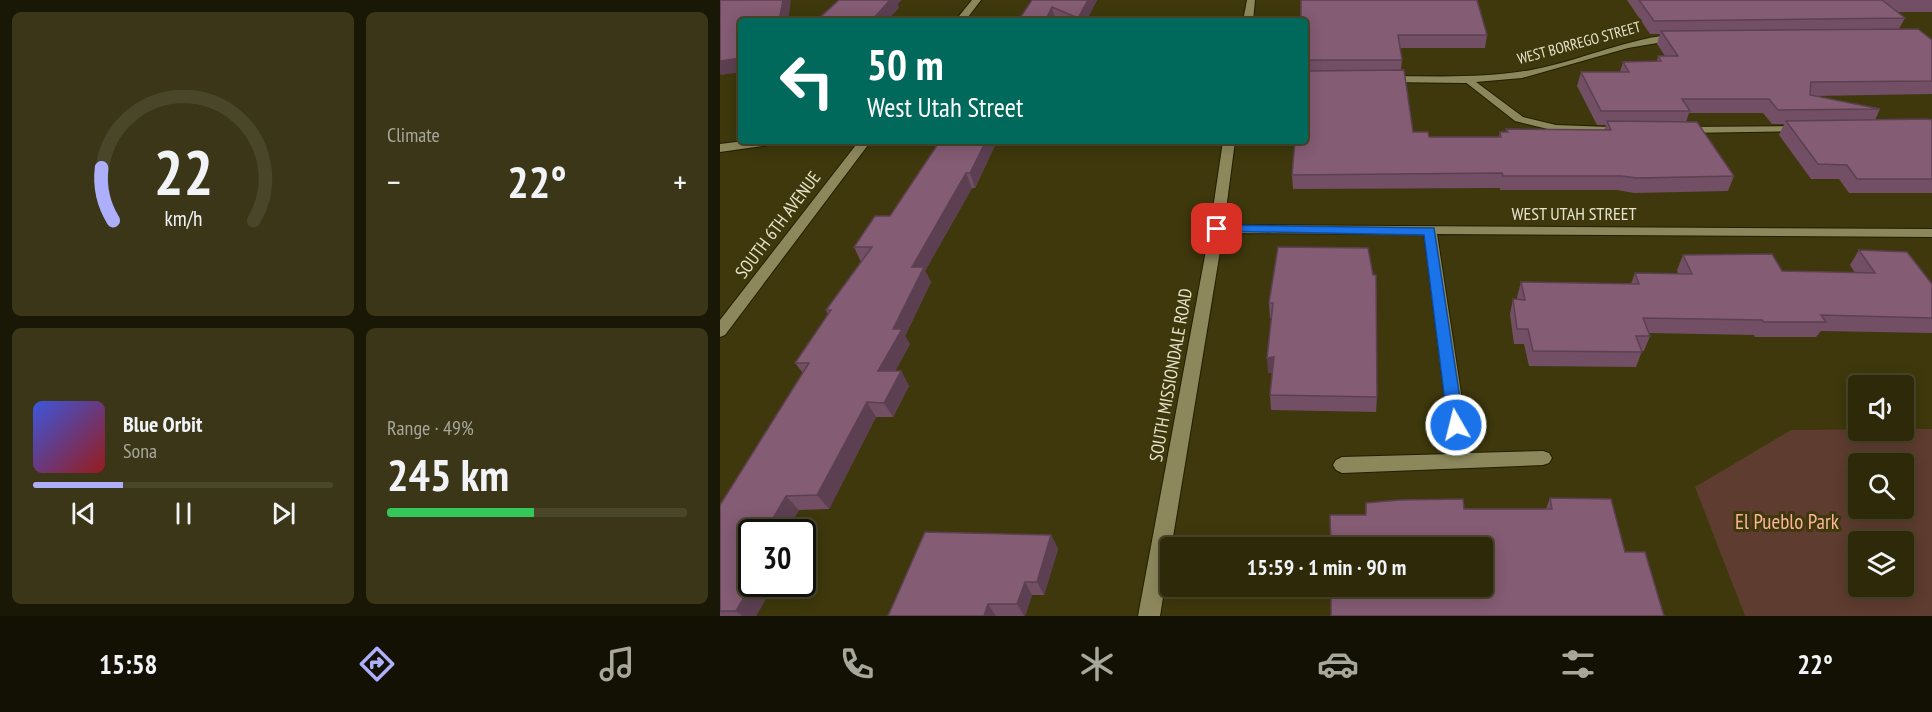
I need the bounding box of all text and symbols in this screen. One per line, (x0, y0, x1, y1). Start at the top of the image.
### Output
street label: WEST BORREGO STREET (1515, 17, 1643, 68)
text: 50 m (867, 37, 944, 92)
icon: left (768, 42, 846, 120)
text: West Utah Street (867, 90, 1023, 124)
text: Climate (387, 122, 440, 148)
text: 22 (153, 131, 213, 212)
text: 22° (507, 152, 567, 210)
text: − (387, 160, 401, 203)
text: + (673, 160, 687, 203)
street label: SOUTH 6TH AVENUE (730, 167, 825, 283)
street label: WEST UTAH STREET (1511, 202, 1637, 225)
pin (1191, 203, 1242, 254)
text: km/h (164, 204, 202, 232)
icon: arrive (1200, 212, 1233, 245)
street label: SOUTH MISSIONDALE ROAD (1144, 286, 1197, 463)
map controls (1848, 375, 1914, 597)
button: sound (1848, 375, 1914, 441)
position arrow (1424, 393, 1488, 457)
text: Blue Orbit (123, 410, 202, 438)
text: Range · 49% (387, 415, 474, 441)
text: Sona (123, 438, 157, 464)
text: 245 km (387, 445, 509, 503)
button: search (1848, 453, 1914, 519)
icon: previous (67, 497, 100, 530)
icon: pause (167, 497, 200, 530)
icon: next (267, 497, 300, 530)
park label: El Pueblo Park (1735, 508, 1839, 535)
speed limit sign: 30 (738, 519, 816, 597)
button: layers (1848, 531, 1914, 597)
text: 15:59 · 1 min · 90 m (1247, 553, 1406, 581)
icon: directions (356, 643, 398, 685)
icon: music (596, 643, 638, 685)
icon: phone (836, 643, 878, 685)
icon: climate (1076, 643, 1118, 685)
icon: car (1317, 643, 1359, 685)
icon: filters (1557, 643, 1599, 685)
text: 15:58 (99, 647, 158, 681)
text: 22° (1797, 647, 1833, 681)

